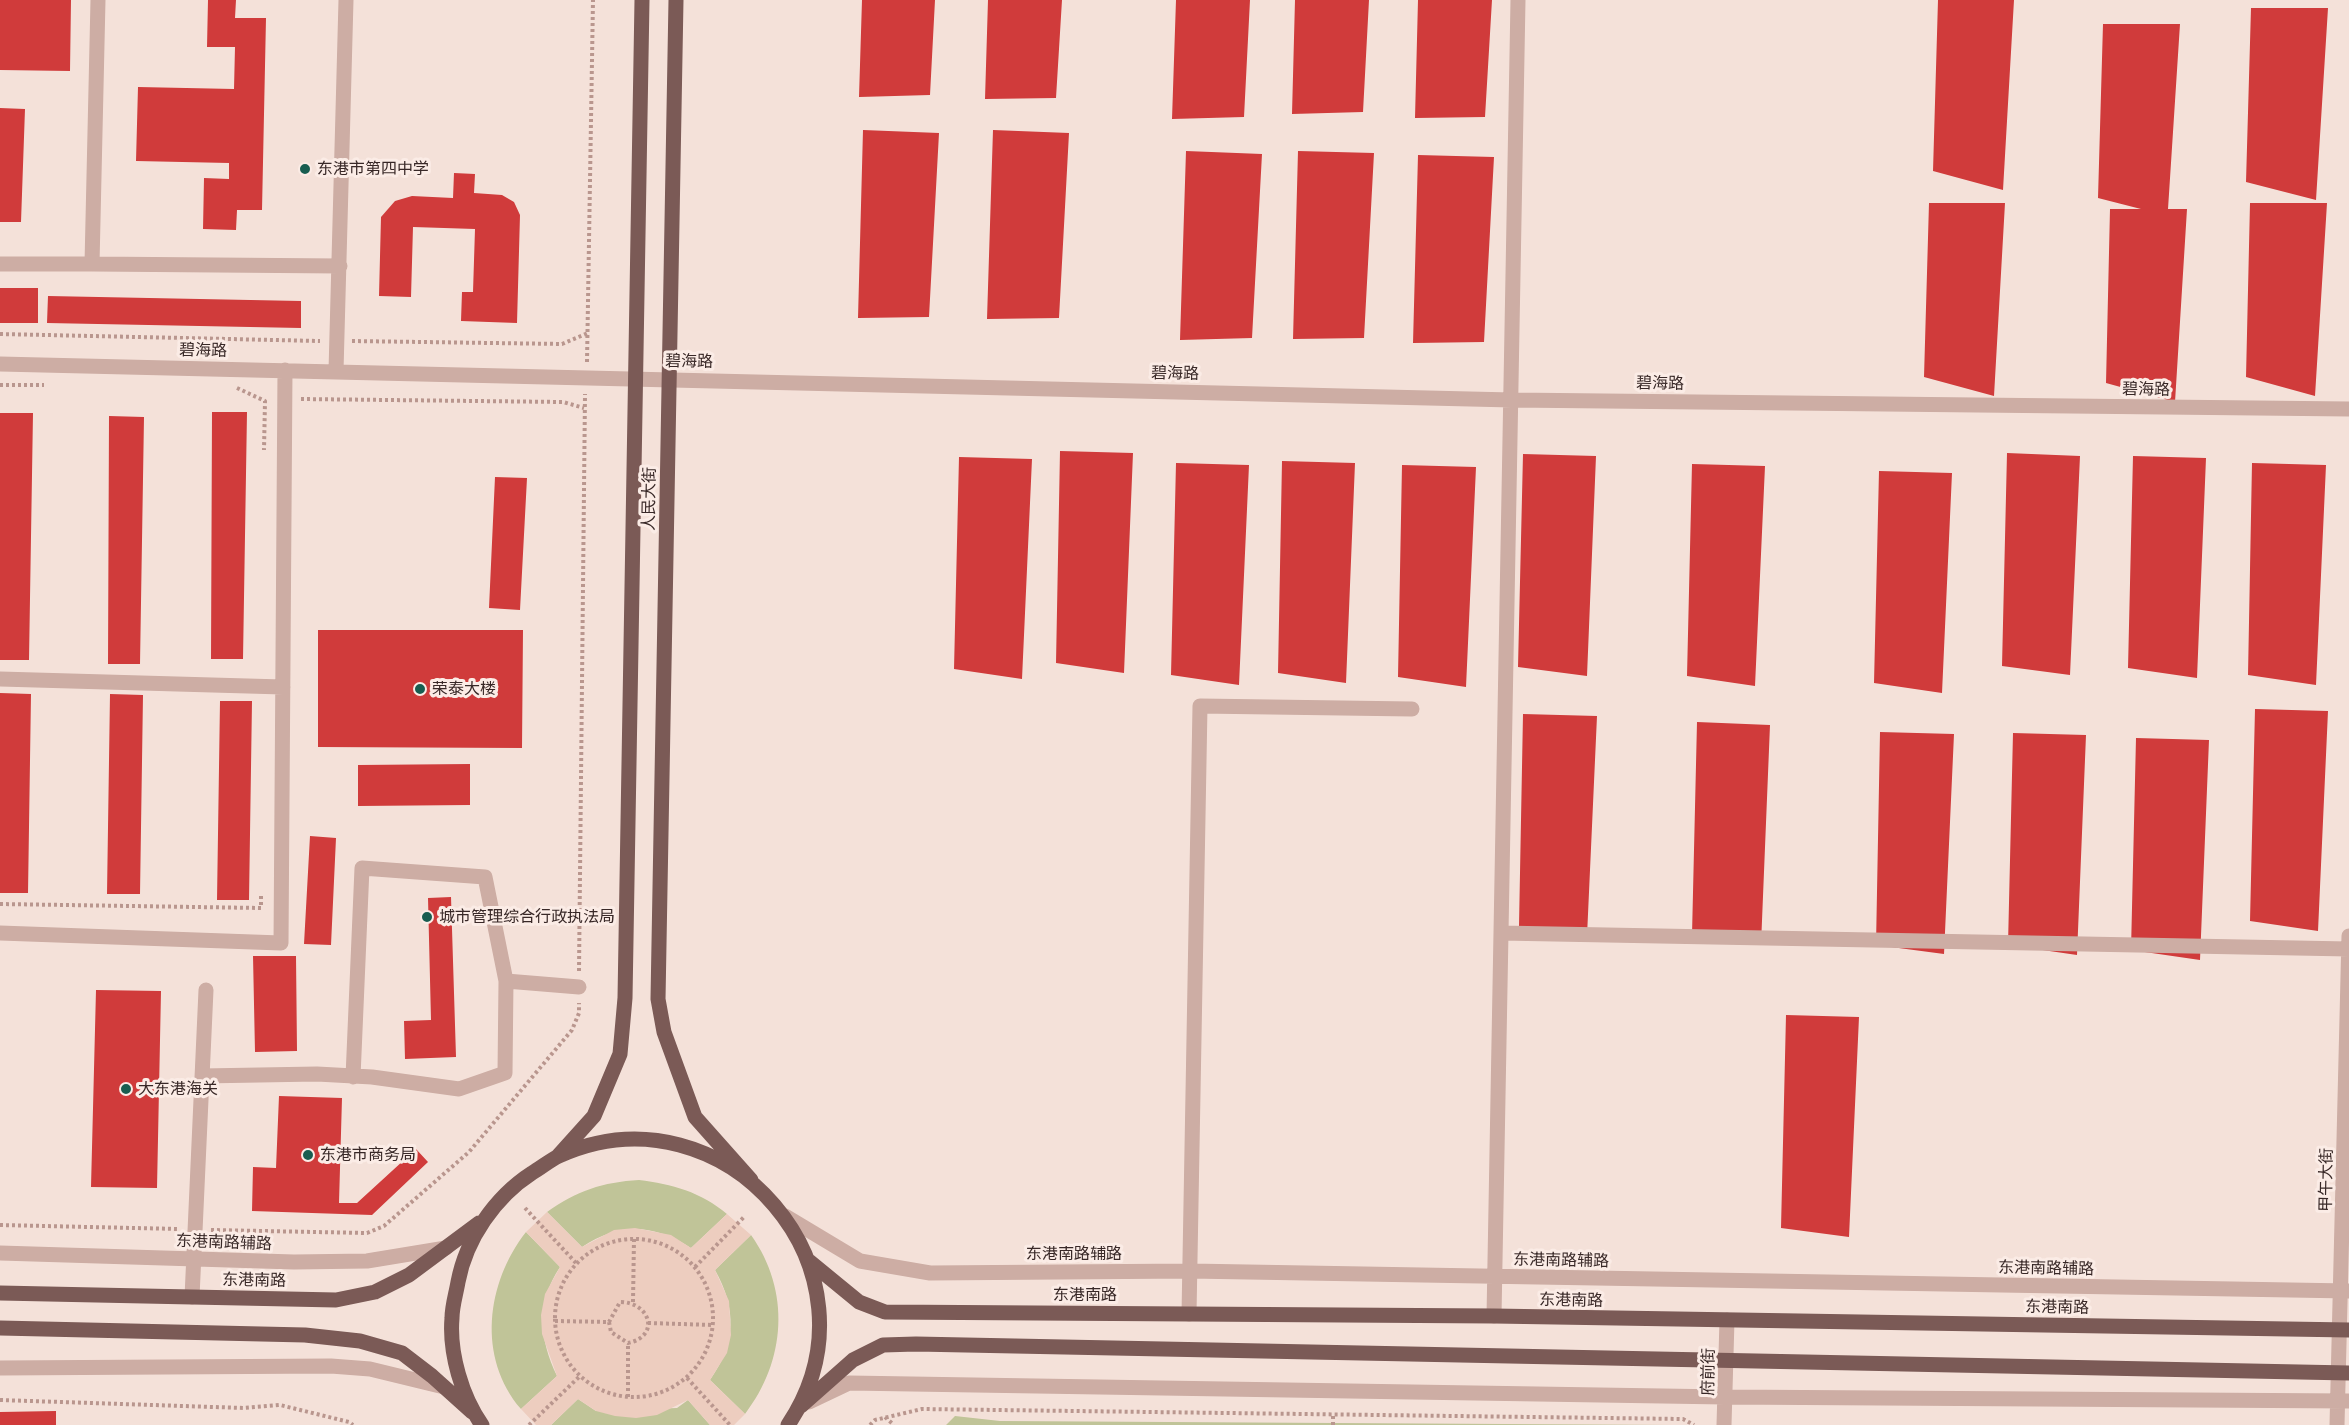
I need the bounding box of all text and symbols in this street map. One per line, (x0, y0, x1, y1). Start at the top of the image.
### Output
place label: 东港市第四中学 (317, 159, 429, 179)
marker: 东港市第四中学 (298, 162, 312, 176)
street label: 碧海路 (179, 340, 227, 360)
street label: 碧海路 (665, 351, 713, 371)
street label: 碧海路 (1151, 363, 1199, 383)
street label: 碧海路 (1636, 373, 1684, 393)
street label: 碧海路 (2122, 379, 2170, 399)
street label: 人民大街 (639, 467, 659, 531)
place label: 荣泰大楼 (432, 679, 496, 699)
marker: 荣泰大楼 (413, 682, 427, 696)
place label: 城市管理综合行政执法局 (439, 907, 615, 927)
marker: 城市管理综合行政执法局 (420, 910, 434, 924)
place label: 大东港海关 (138, 1079, 218, 1099)
marker: 大东港海关 (119, 1082, 133, 1096)
place label: 东港市商务局 (320, 1145, 416, 1165)
marker: 东港市商务局 (301, 1148, 315, 1162)
street label: 甲午大街 (2316, 1148, 2336, 1212)
street label: 东港南路辅路 (176, 1231, 272, 1253)
street label: 东港南路辅路 (1026, 1244, 1122, 1264)
street label: 东港南路辅路 (1513, 1250, 1609, 1270)
street label: 东港南路辅路 (1998, 1258, 2094, 1278)
street label: 东港南路 (222, 1270, 286, 1290)
street label: 东港南路 (1053, 1285, 1117, 1305)
street label: 东港南路 (1539, 1290, 1603, 1310)
street label: 东港南路 (2025, 1297, 2089, 1317)
street label: 府前街 (1698, 1348, 1718, 1396)

